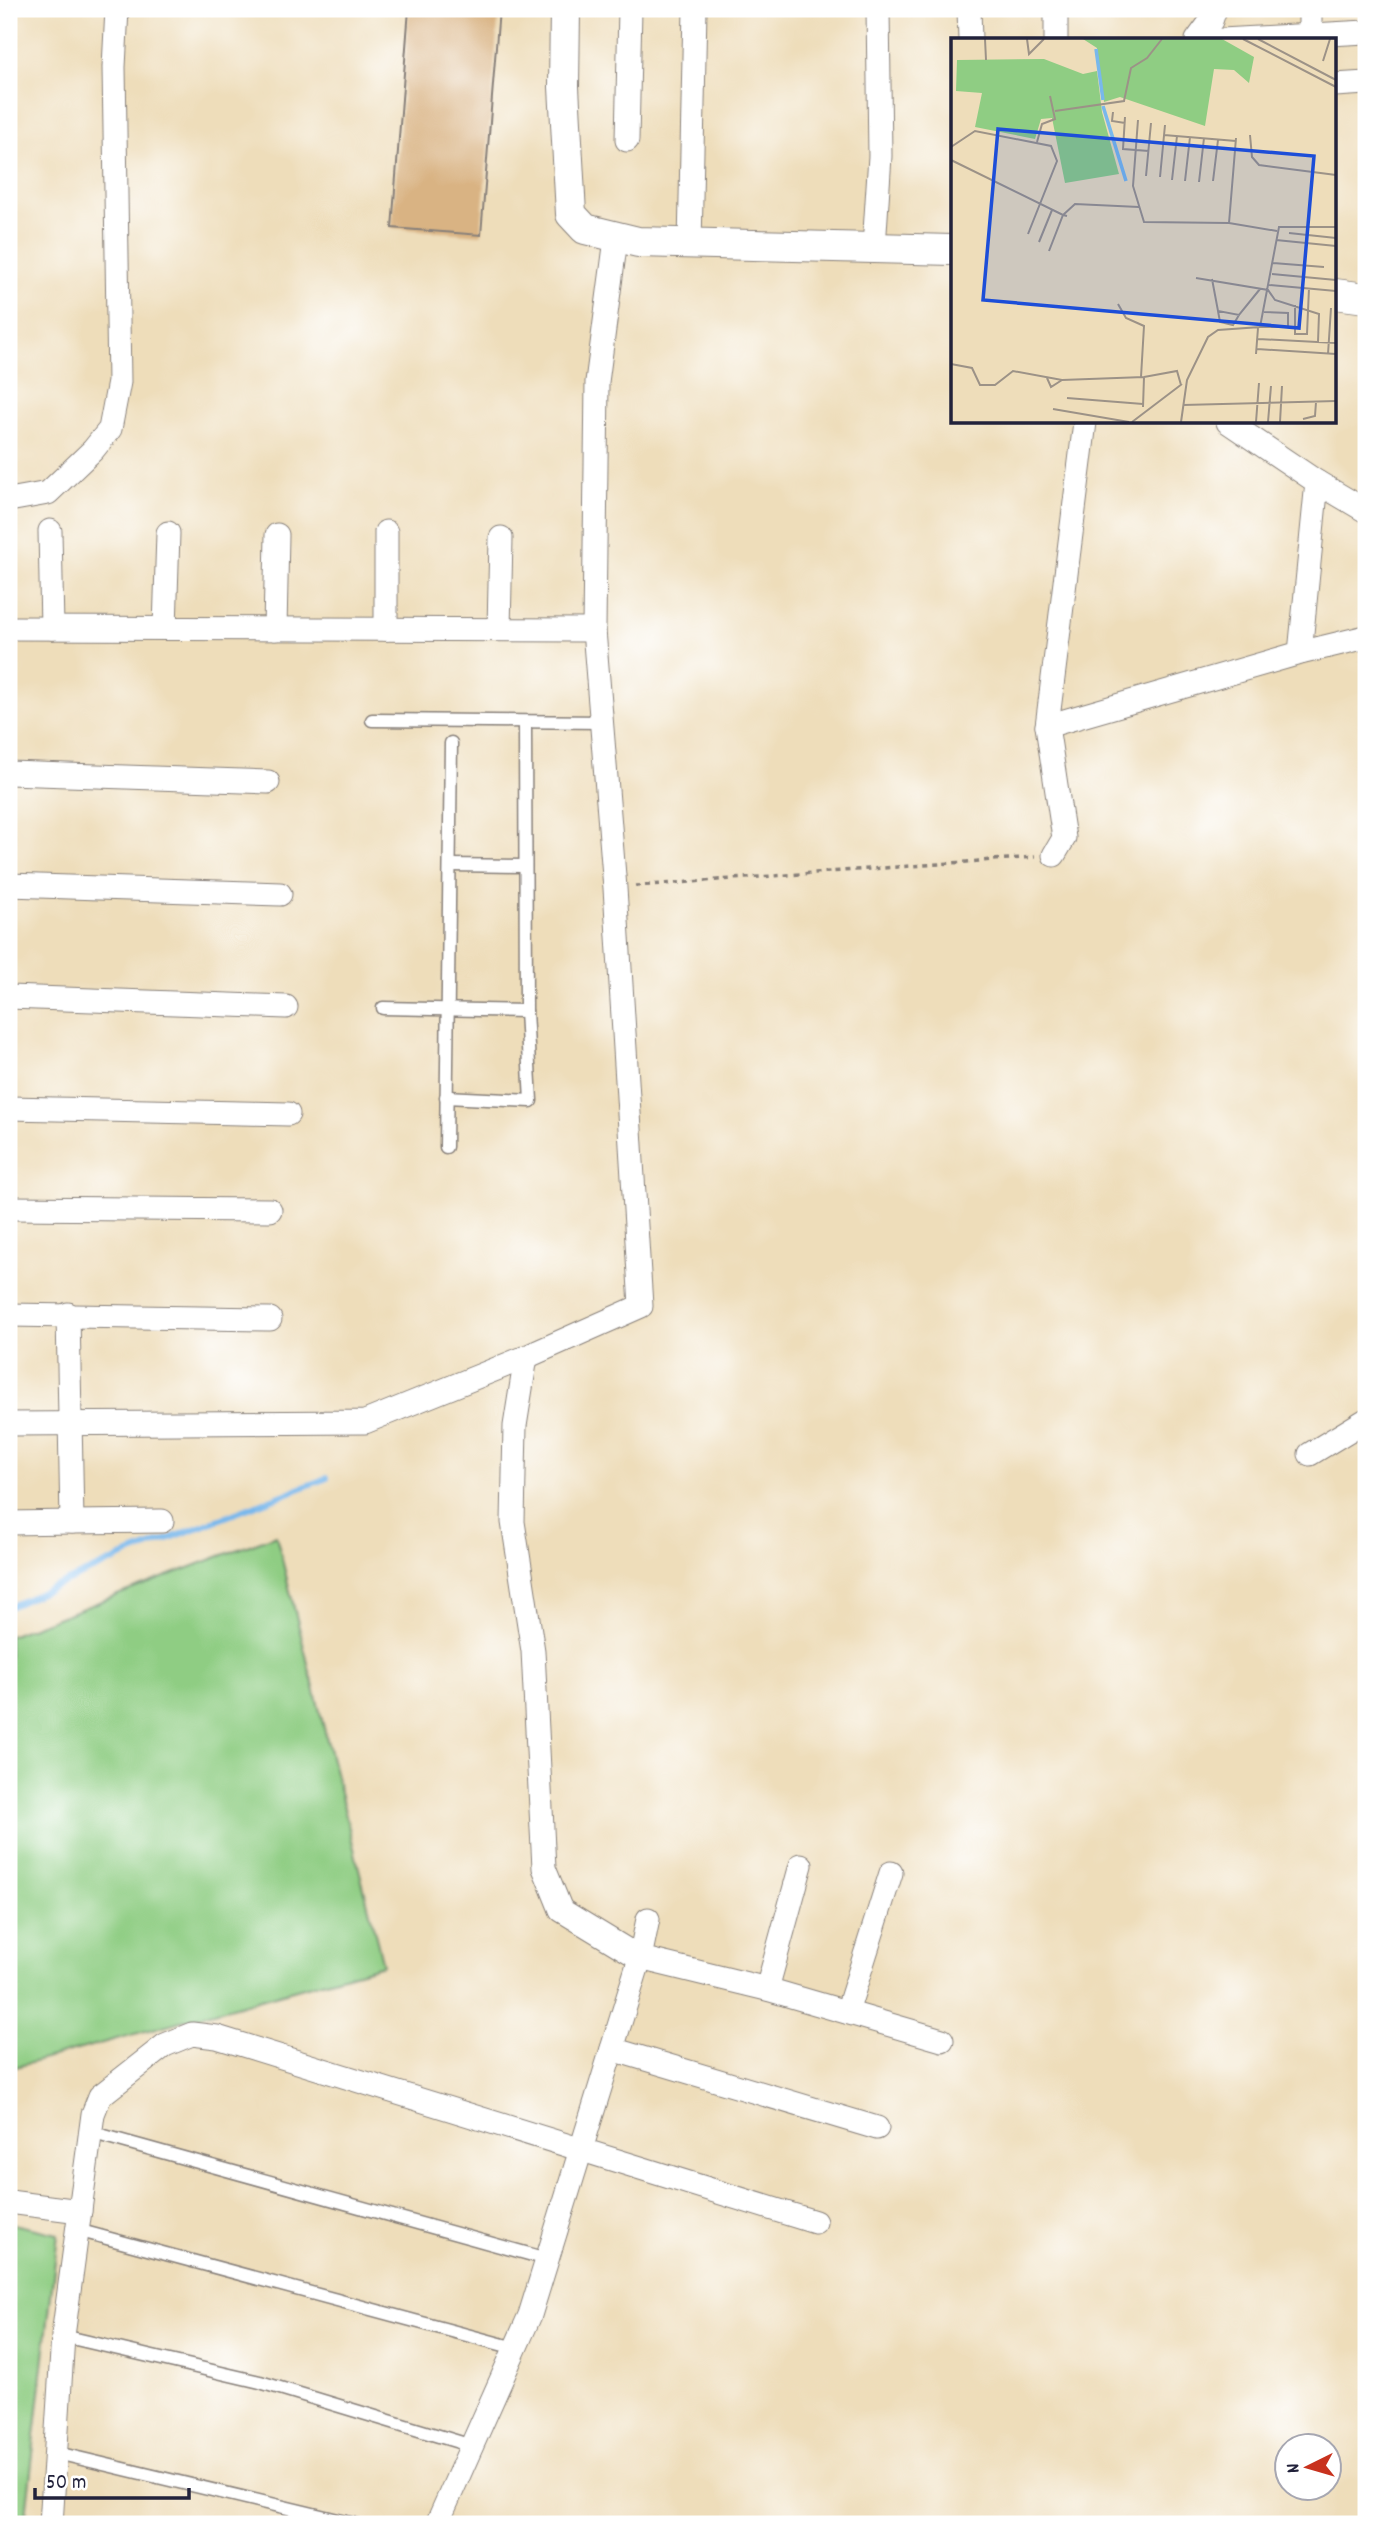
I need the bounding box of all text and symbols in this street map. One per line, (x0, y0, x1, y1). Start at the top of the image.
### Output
inset map (951, 38, 1336, 424)
north arrow (1274, 2432, 1344, 2502)
scale bar (35, 2456, 189, 2500)
text: N (1281, 2462, 1308, 2474)
text: 50 m (46, 2469, 86, 2499)

